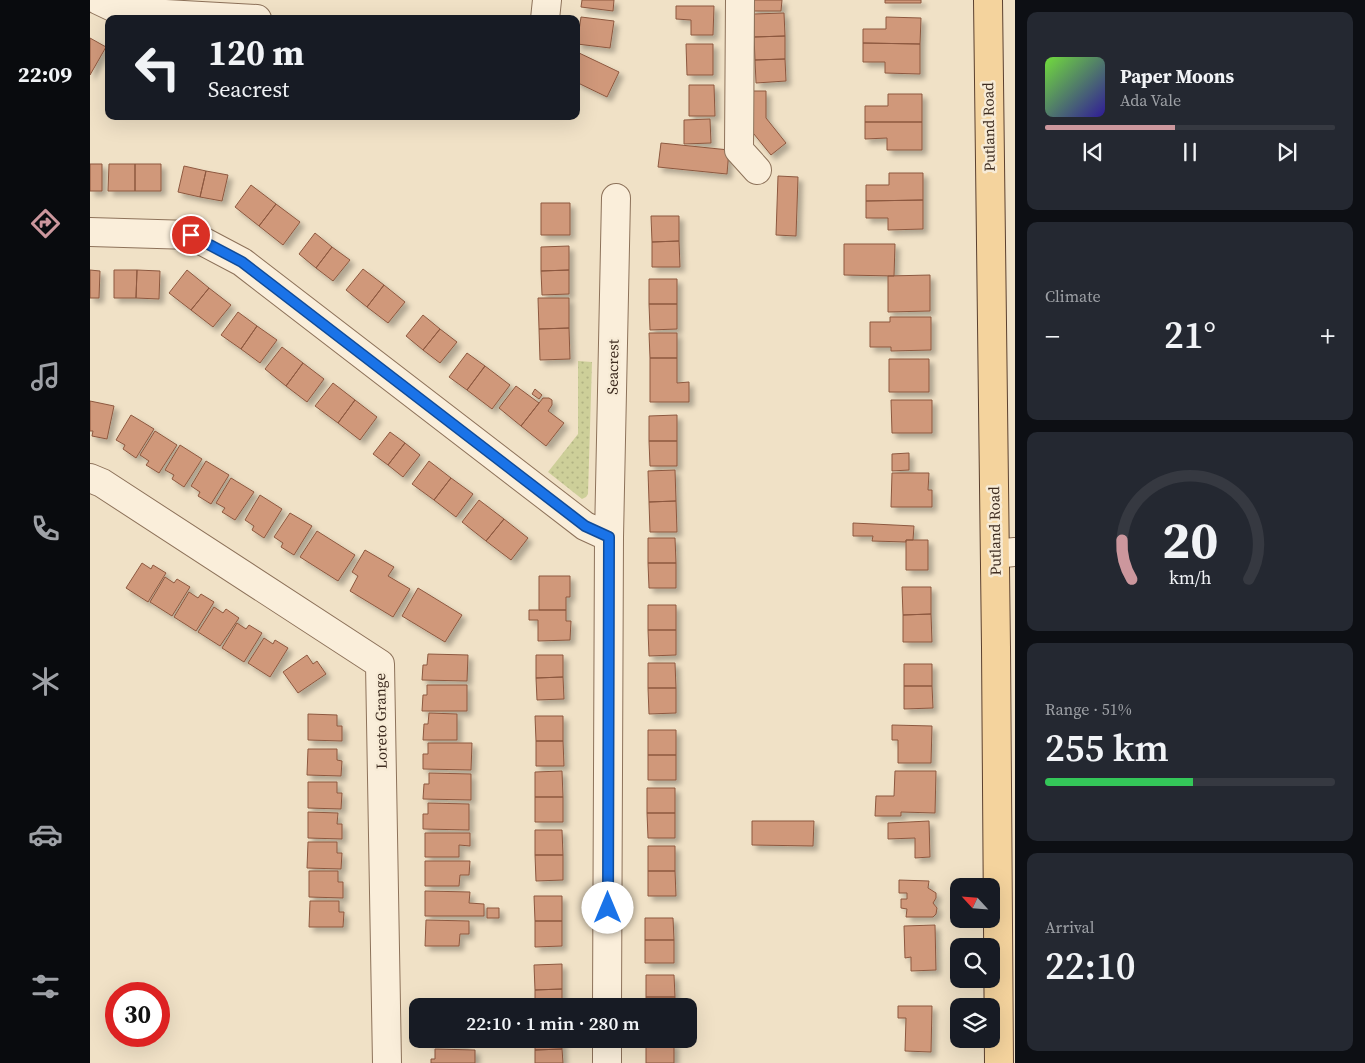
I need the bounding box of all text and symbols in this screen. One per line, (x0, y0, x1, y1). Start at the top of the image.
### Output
text: 120 m (208, 29, 304, 77)
icon: left (125, 35, 190, 100)
text: 22:09 (18, 59, 72, 89)
text: Paper Moons (1120, 63, 1234, 89)
text: Seacrest (208, 74, 289, 104)
street label: Putland Road (977, 82, 1000, 172)
text: Ada Vale (1120, 89, 1181, 111)
icon: previous (1079, 138, 1107, 166)
icon: pause (1176, 138, 1204, 166)
icon: next (1273, 138, 1301, 166)
icon: directions (28, 206, 63, 241)
pin (170, 214, 212, 256)
icon: arrive (177, 221, 205, 249)
text: Climate (1045, 285, 1101, 307)
text: 21° (1164, 309, 1216, 361)
text: − (1045, 317, 1060, 355)
text: + (1320, 317, 1335, 355)
street label: Seacrest (602, 339, 623, 395)
icon: music (28, 359, 63, 394)
street label: Putland Road (983, 486, 1006, 576)
text: 20 (1162, 504, 1218, 575)
icon: phone (28, 511, 63, 546)
text: km/h (1169, 565, 1212, 590)
icon: climate (28, 664, 63, 699)
street label: Loreto Grange (369, 673, 392, 769)
text: Range · 51% (1045, 698, 1132, 720)
text: 255 km (1045, 722, 1169, 774)
icon: car (28, 817, 63, 852)
north arrow (950, 878, 1000, 928)
map controls (950, 878, 1000, 1048)
position arrow (581, 881, 633, 933)
text: Arrival (1045, 916, 1094, 938)
button: search (950, 938, 1000, 988)
text: 22:10 (1045, 940, 1135, 992)
icon: filters (28, 969, 63, 1004)
speed limit sign: 30 (105, 982, 170, 1047)
button: layers (950, 998, 1000, 1048)
text: 22:10 · 1 min · 280 m (466, 1010, 640, 1036)

